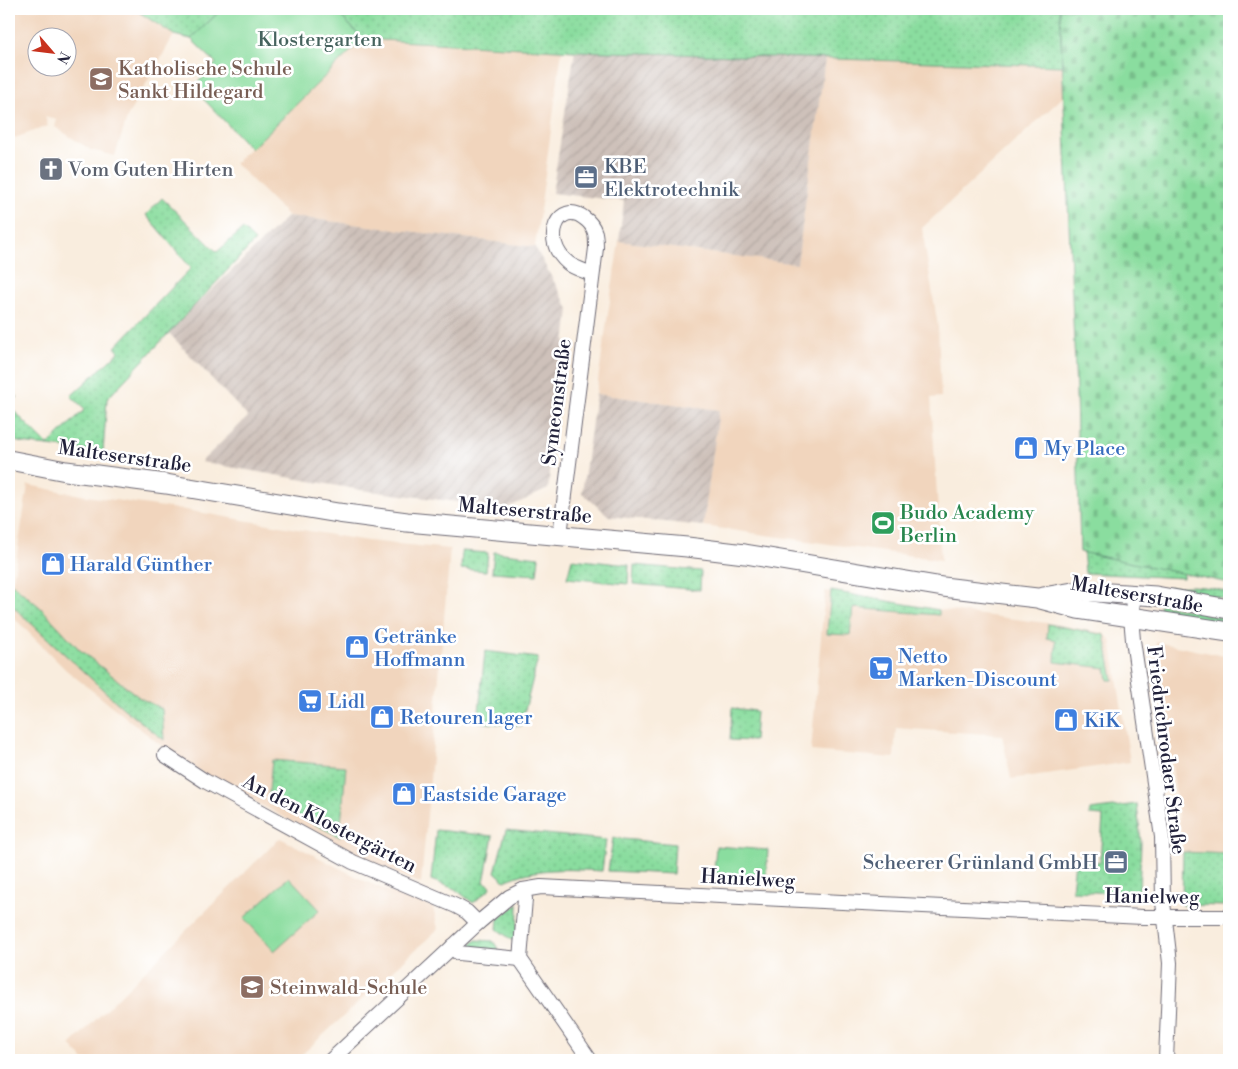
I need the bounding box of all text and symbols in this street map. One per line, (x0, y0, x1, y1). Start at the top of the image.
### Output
north arrow (28, 28, 78, 78)
park label: Klostergarten (258, 28, 382, 53)
text: N (52, 49, 73, 67)
place label: Katholische Schule Sankt Hildegard (118, 57, 292, 105)
school or university icon: Katholische Schule Sankt Hildegard (88, 66, 114, 92)
place label: KBE Elektrotechnik (604, 155, 740, 203)
church icon: Vom Guten Hirten (38, 156, 64, 182)
place label: Vom Guten Hirten (67, 158, 233, 183)
office icon: KBE Elektrotechnik (573, 164, 599, 190)
street label: Symeonstraße (537, 337, 578, 467)
shop icon: My Place (1013, 435, 1039, 461)
street label: Malteserstraße (57, 436, 193, 479)
place label: My Place (1044, 437, 1125, 462)
street label: Malteserstraße (457, 493, 593, 530)
place label: Budo Academy Berlin (899, 501, 1034, 549)
sports icon: Budo Academy Berlin (870, 510, 896, 536)
shop icon: Harald Günther (40, 551, 66, 577)
place label: Harald Günther (70, 553, 213, 578)
street label: Malteserstraße (1068, 572, 1205, 619)
place label: Getränke Hoffmann (374, 625, 465, 673)
shop icon: Getränke Hoffmann (344, 634, 370, 660)
street label: Friedrichrodaer Straße (1140, 644, 1191, 856)
place label: Netto Marken-Discount (898, 645, 1057, 693)
supermarket icon: Netto Marken-Discount (868, 655, 894, 681)
supermarket icon: Lidl (297, 688, 323, 714)
place label: Lidl (328, 690, 365, 715)
shop icon: Retouren lager (369, 704, 395, 730)
place label: Retouren lager (400, 706, 533, 731)
shop icon: KiK (1053, 707, 1079, 733)
place label: KiK (1084, 709, 1121, 734)
street label: An den Klostergärten (237, 769, 421, 879)
shop icon: Eastside Garage (391, 781, 417, 807)
place label: Eastside Garage (422, 783, 567, 808)
office icon: Scheerer Grünland GmbH (1103, 849, 1129, 875)
place label: Scheerer Grünland GmbH (863, 851, 1098, 876)
street label: Hanielweg (700, 865, 797, 894)
street label: Hanielweg (1104, 884, 1200, 911)
school or university icon: Steinwald-Schule (239, 974, 265, 1000)
place label: Steinwald-Schule (270, 976, 427, 1001)

